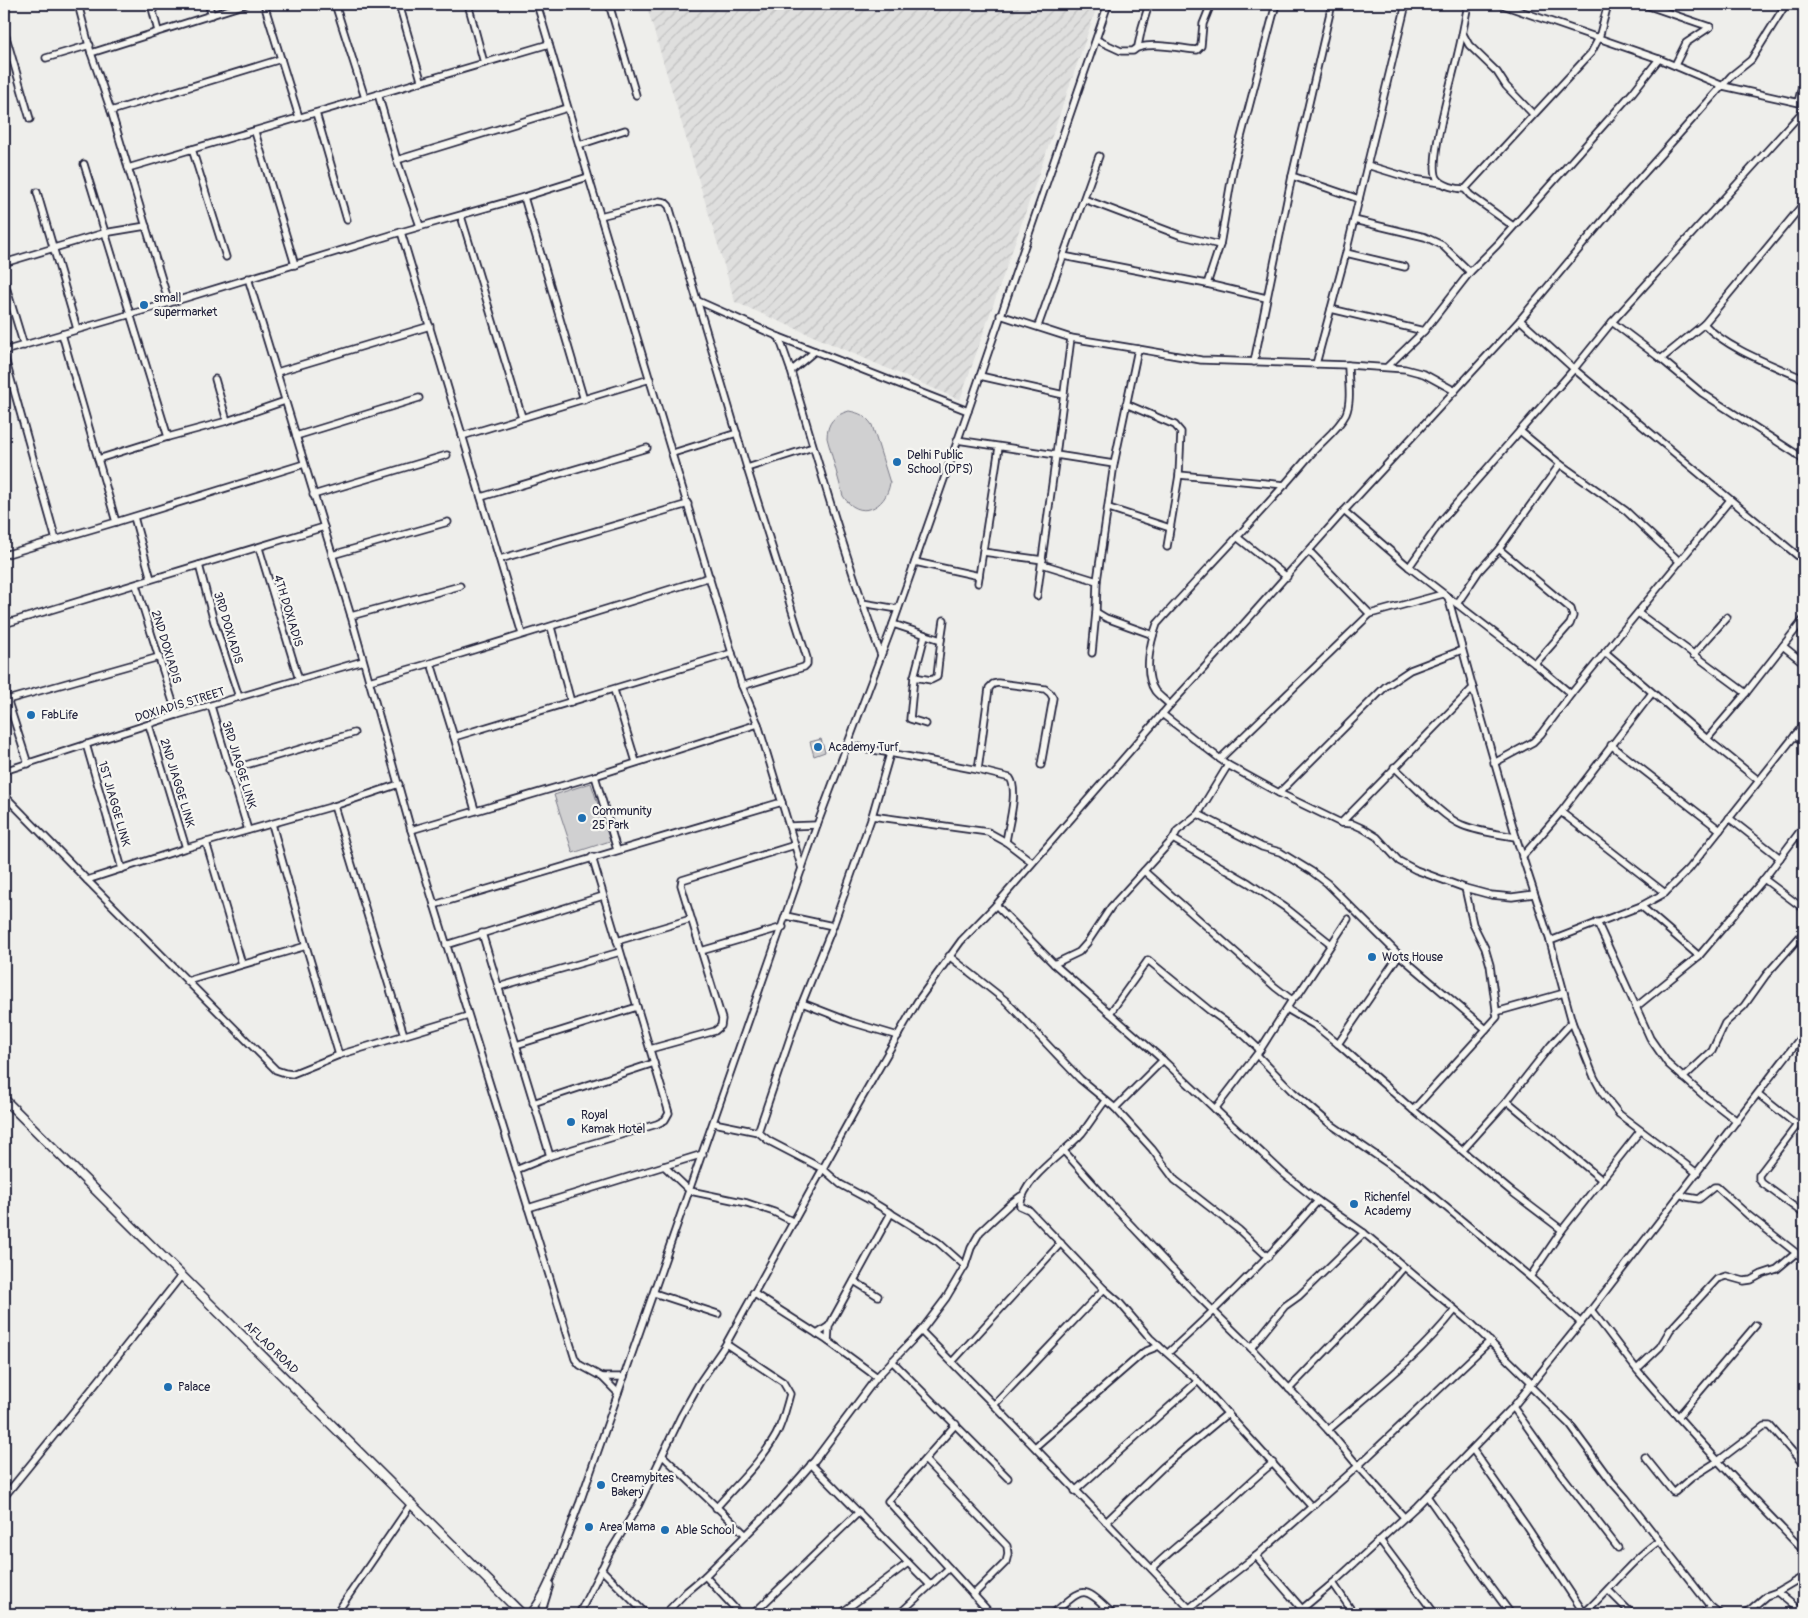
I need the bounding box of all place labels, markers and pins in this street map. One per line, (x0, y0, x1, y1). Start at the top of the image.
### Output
place label: small supermarket (154, 291, 217, 320)
marker: small supermarket (138, 299, 150, 311)
place label: Delhi Public School (DPS) (907, 448, 973, 477)
marker: Delhi Public School (DPS) (891, 456, 903, 468)
place label: FabLife (41, 708, 78, 723)
marker: FabLife (25, 709, 37, 721)
place label: Academy Turf (828, 740, 899, 755)
marker: Academy Turf (812, 741, 824, 753)
place label: Community 25 Park (592, 804, 652, 833)
marker: Community 25 Park (576, 812, 588, 824)
place label: Wots House (1382, 950, 1443, 965)
marker: Wots House (1366, 951, 1378, 963)
place label: Royal Kamak Hotel (581, 1108, 645, 1137)
marker: Royal Kamak Hotel (565, 1116, 577, 1128)
place label: Richenfel Academy (1364, 1190, 1411, 1219)
marker: Richenfel Academy (1348, 1198, 1360, 1210)
place label: Palace (178, 1380, 210, 1395)
marker: Palace (162, 1381, 174, 1393)
place label: Creamybites Bakery (611, 1471, 675, 1500)
marker: Creamybites Bakery (595, 1479, 607, 1491)
place label: Area Mama (599, 1520, 656, 1535)
marker: Area Mama (583, 1521, 595, 1533)
place label: Able School (675, 1523, 735, 1538)
marker: Able School (659, 1524, 671, 1536)

